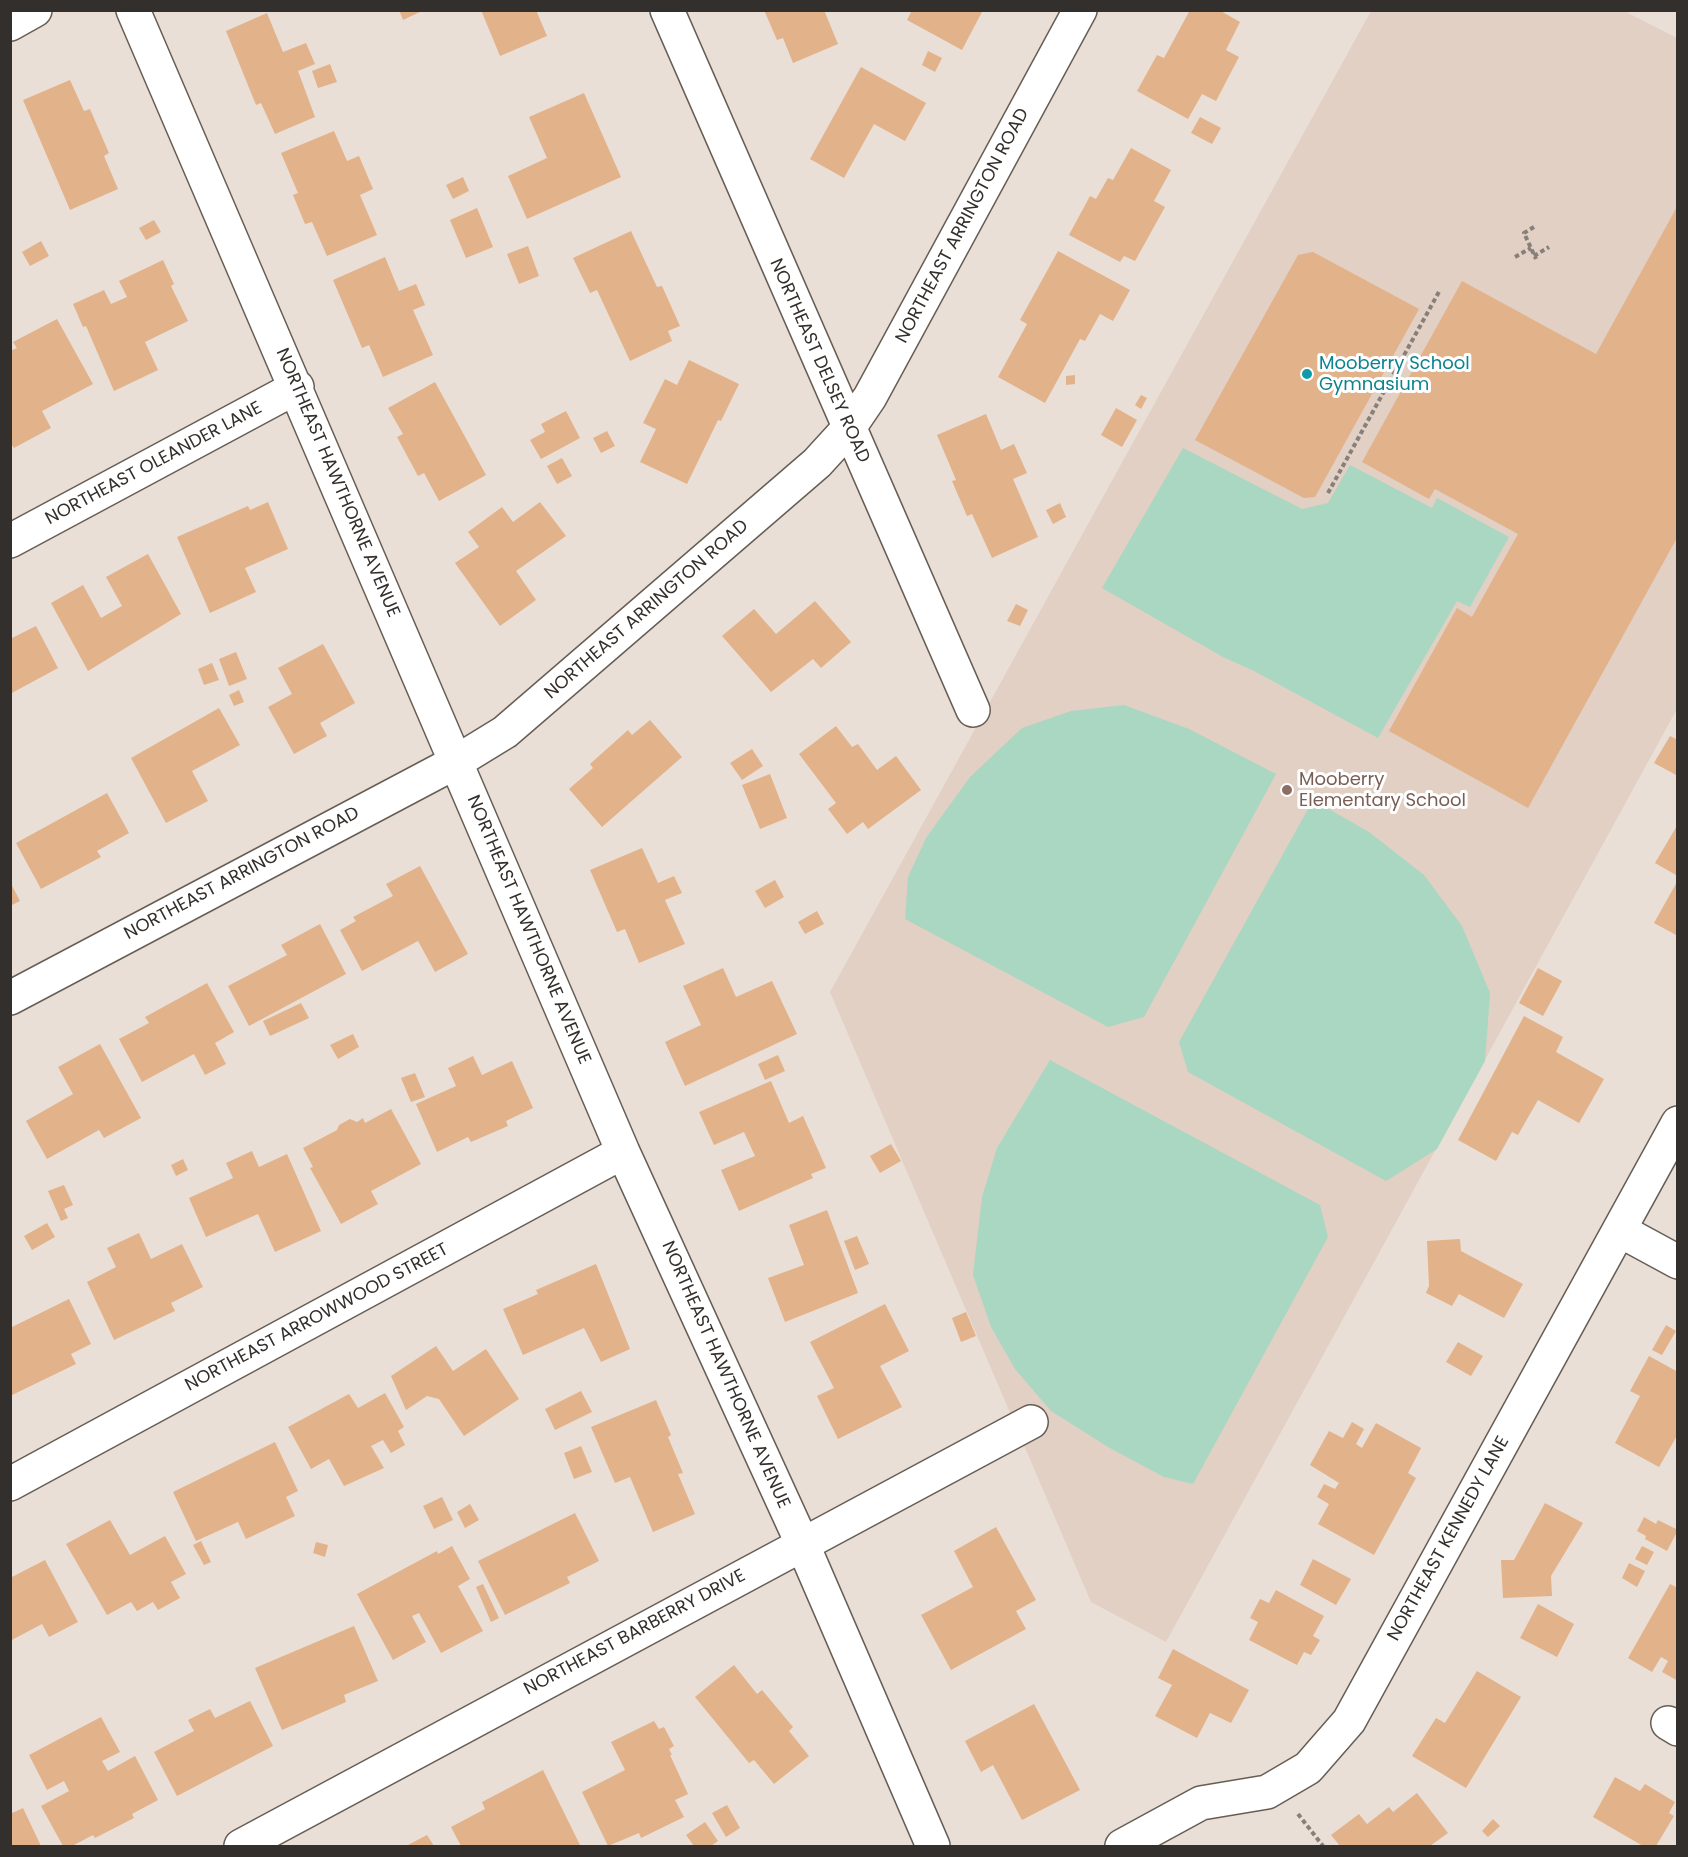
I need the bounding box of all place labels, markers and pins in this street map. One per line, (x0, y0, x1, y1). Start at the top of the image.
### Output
place label: Mooberry School Gymnasium (1319, 353, 1470, 395)
marker: Mooberry School Gymnasium (1300, 367, 1314, 381)
place label: Mooberry Elementary School (1299, 769, 1466, 812)
marker: Mooberry Elementary School (1280, 783, 1294, 797)

